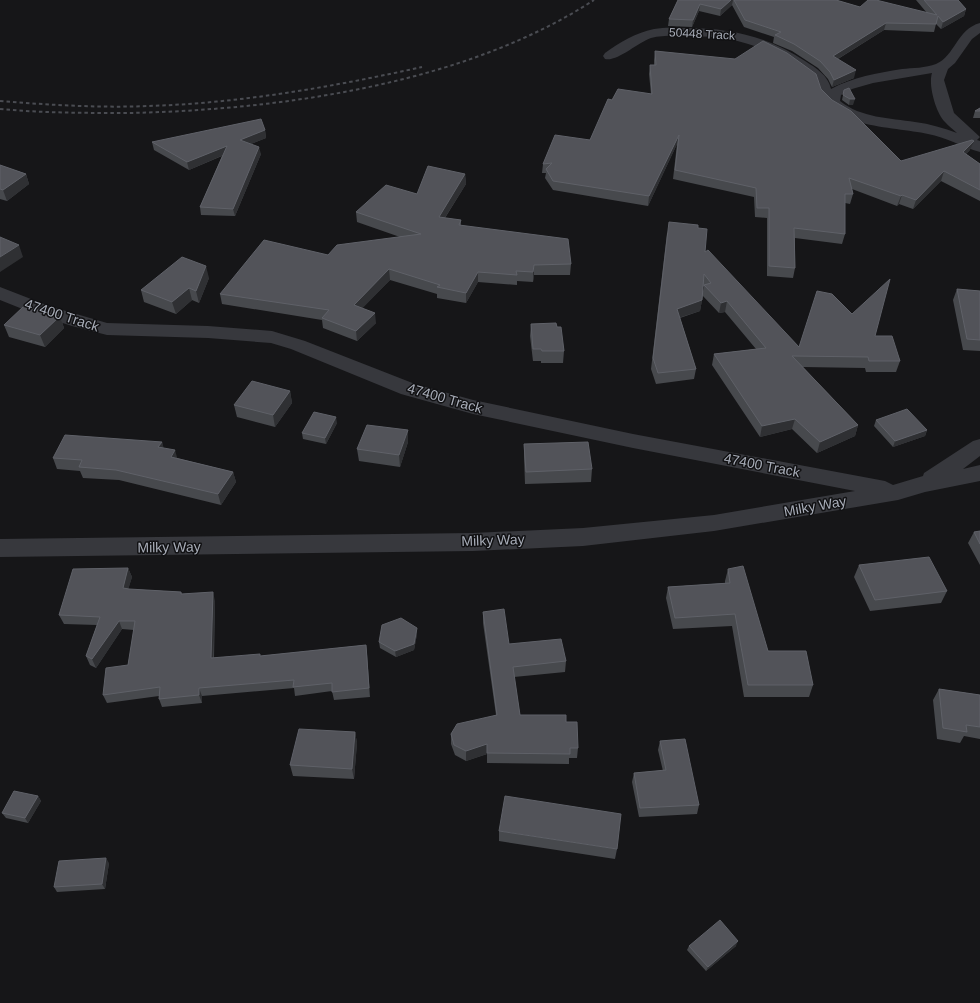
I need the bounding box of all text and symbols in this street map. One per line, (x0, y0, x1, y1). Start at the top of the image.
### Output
street label: 50448 Track (669, 25, 736, 43)
street label: 47400 Track (23, 295, 102, 335)
street label: 47400 Track (406, 380, 485, 417)
street label: 47400 Track (723, 450, 802, 480)
street label: Milky Way (782, 493, 848, 519)
street label: Milky Way (461, 531, 525, 549)
street label: Milky Way (137, 538, 201, 556)

